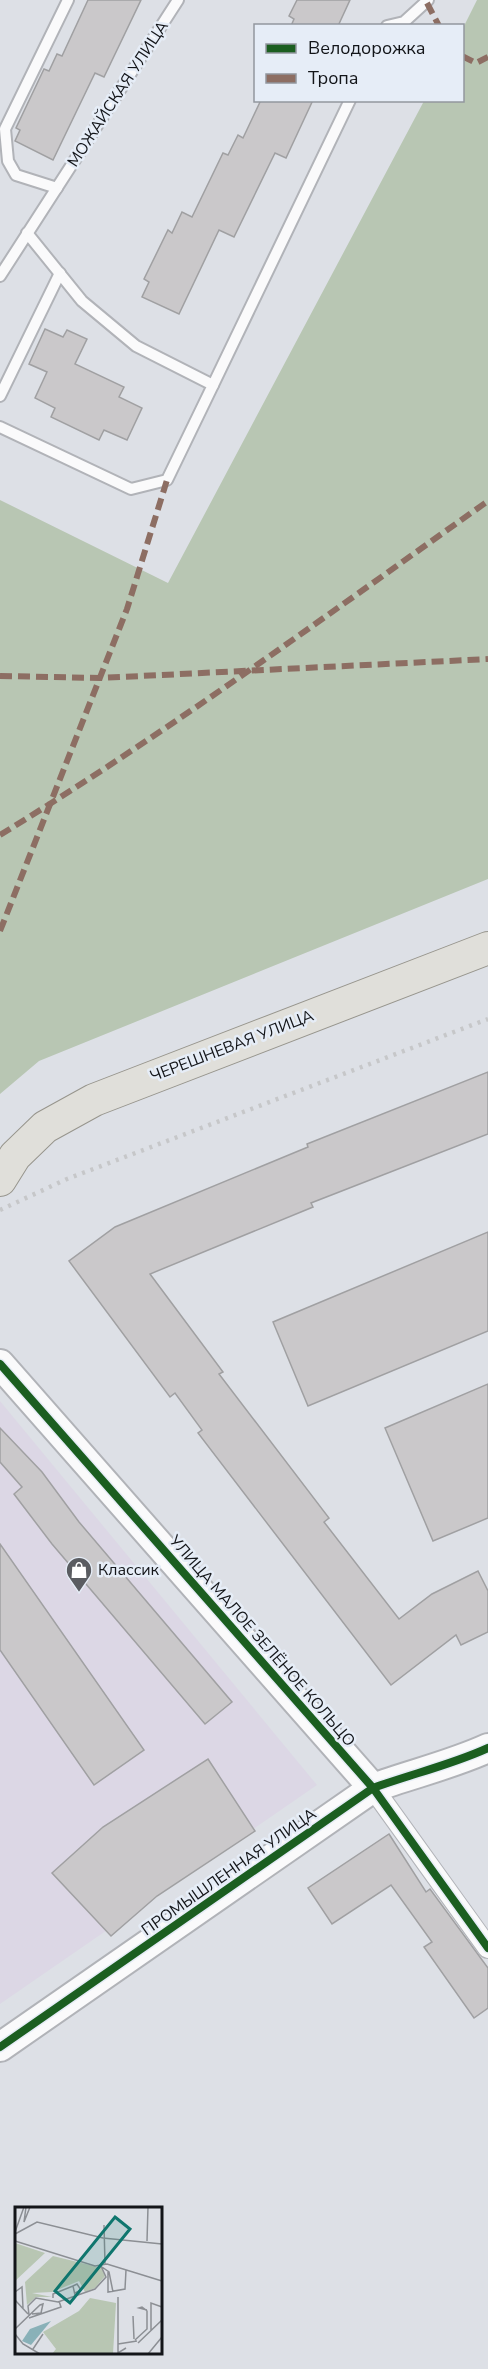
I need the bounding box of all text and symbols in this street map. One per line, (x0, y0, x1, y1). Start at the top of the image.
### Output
street label: МОЖАЙСКАЯ УЛИЦА (62, 16, 174, 171)
legend (254, 24, 464, 102)
text: Велодорожка (308, 36, 425, 60)
text: Тропа (308, 66, 359, 90)
street label: ЧЕРЕШНЕВАЯ УЛИЦА (147, 1005, 317, 1087)
street label: УЛИЦА МАЛОЕ ЗЕЛЁНОЕ КОЛЬЦО (163, 1530, 360, 1752)
shop icon: Классик (64, 1555, 94, 1593)
place label: Классик (98, 1559, 160, 1581)
street label: ПРОМЫШЛЕННАЯ УЛИЦА (137, 1803, 321, 1941)
inset map (15, 2207, 162, 2354)

